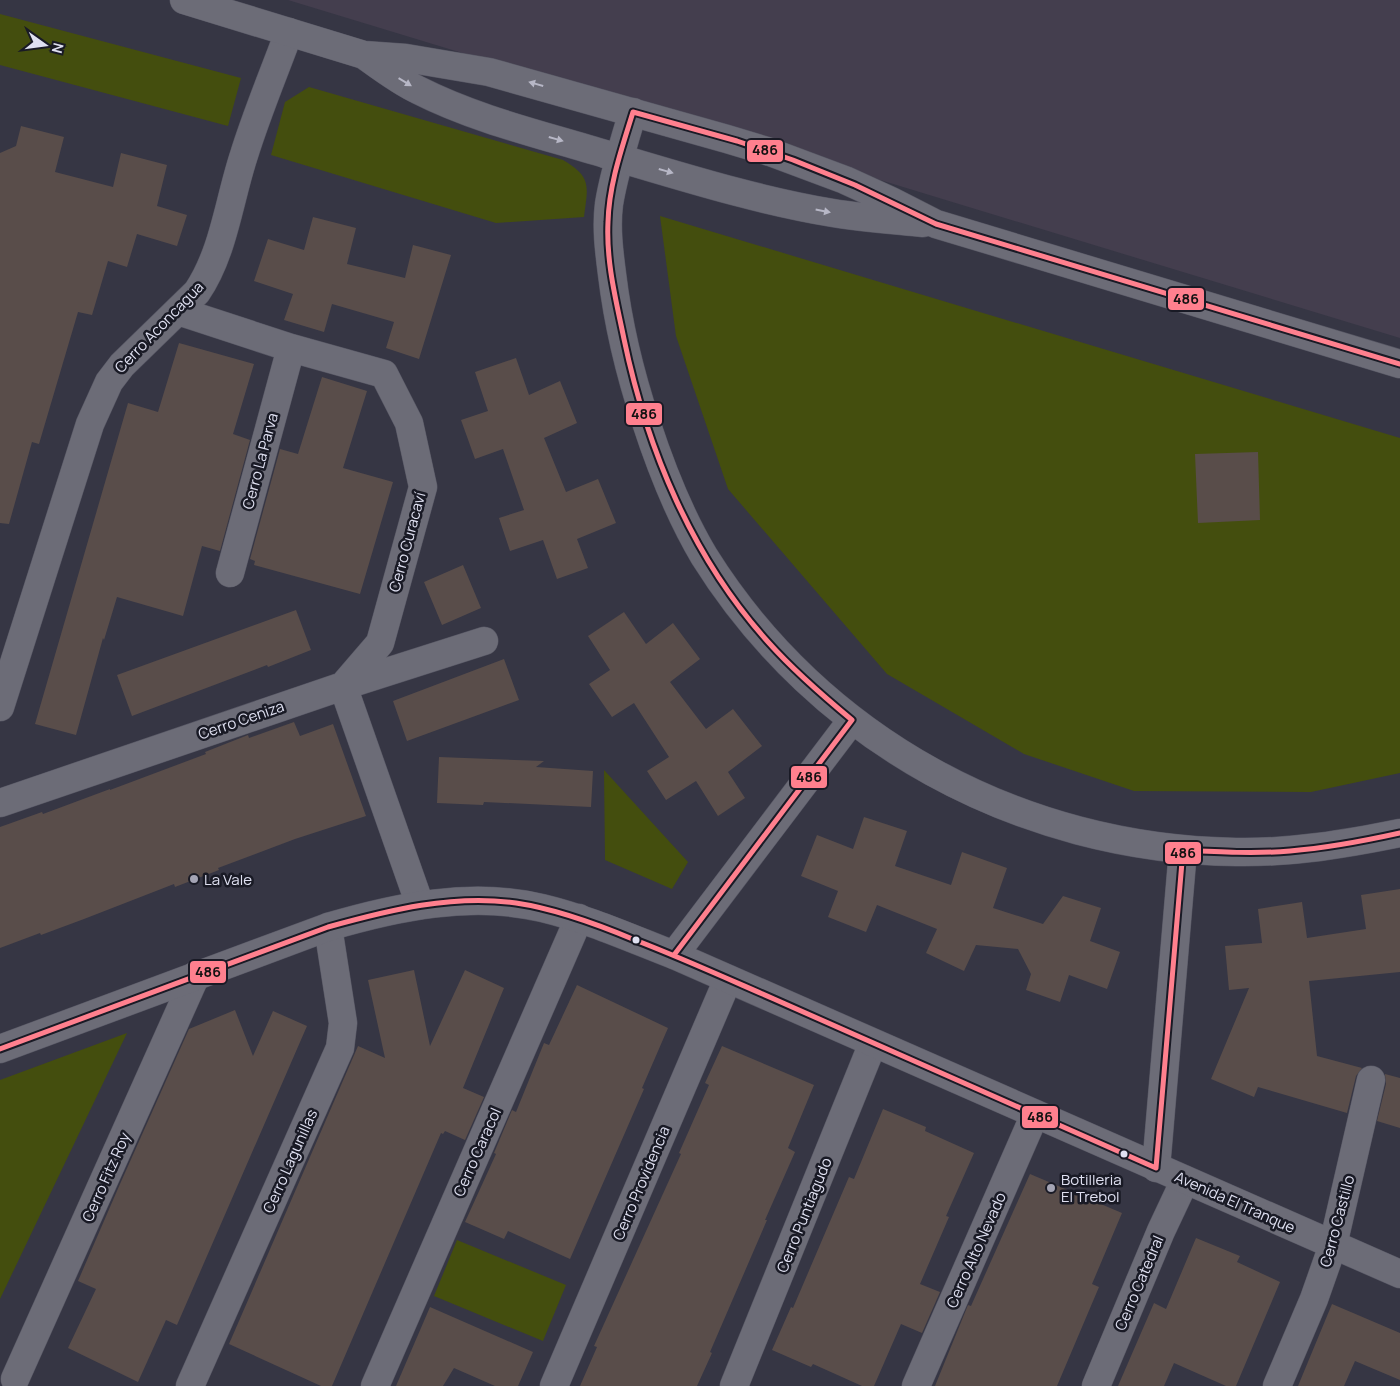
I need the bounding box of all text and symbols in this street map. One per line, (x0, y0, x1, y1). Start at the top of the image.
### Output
north arrow (20, 20, 70, 70)
text: N (48, 41, 69, 55)
one-way arrow (398, 78, 411, 87)
one-way arrow (528, 80, 543, 88)
one-way arrow (549, 136, 564, 144)
line badge: 486 (746, 139, 784, 163)
text: 486 (752, 140, 778, 159)
one-way arrow (659, 168, 674, 176)
one-way arrow (816, 208, 832, 216)
street label: Cerro Aconcagua (110, 277, 208, 377)
line badge: 486 (1167, 287, 1205, 311)
text: 486 (1173, 289, 1199, 308)
line badge: 486 (625, 402, 663, 426)
text: 486 (631, 404, 657, 423)
street label: Cerro La Parva (237, 410, 283, 512)
street label: Cerro Curacaví (384, 489, 431, 594)
street label: Cerro Ceniza (195, 695, 287, 745)
line badge: 486 (790, 765, 828, 789)
text: 486 (796, 767, 822, 786)
line badge: 486 (1164, 841, 1202, 865)
text: 486 (1170, 843, 1196, 862)
place label: La Vale (204, 869, 252, 890)
marker: La Vale (188, 873, 200, 885)
unlabelled marker (631, 935, 641, 945)
line badge: 486 (189, 960, 227, 984)
text: 486 (195, 962, 221, 981)
street label: Cerro Caracol (448, 1104, 506, 1200)
line badge: 486 (1021, 1105, 1059, 1129)
street label: Cerro Lagunillas (258, 1106, 322, 1216)
text: 486 (1027, 1107, 1053, 1126)
street label: Cerro Providencia (607, 1123, 675, 1243)
street label: Cerro Fitz Roy (77, 1129, 135, 1225)
unlabelled marker (1119, 1149, 1129, 1159)
street label: Cerro Puntiagudo (771, 1154, 837, 1276)
street label: Avenida El Tranque (1172, 1166, 1299, 1238)
place label: Botilleria El Trebol (1061, 1169, 1122, 1207)
street label: Cerro Castillo (1315, 1173, 1359, 1269)
marker: Botilleria El Trebol (1045, 1182, 1057, 1194)
street label: Cerro Alto Nevado (941, 1189, 1011, 1311)
street label: Cerro Catedral (1110, 1232, 1168, 1334)

